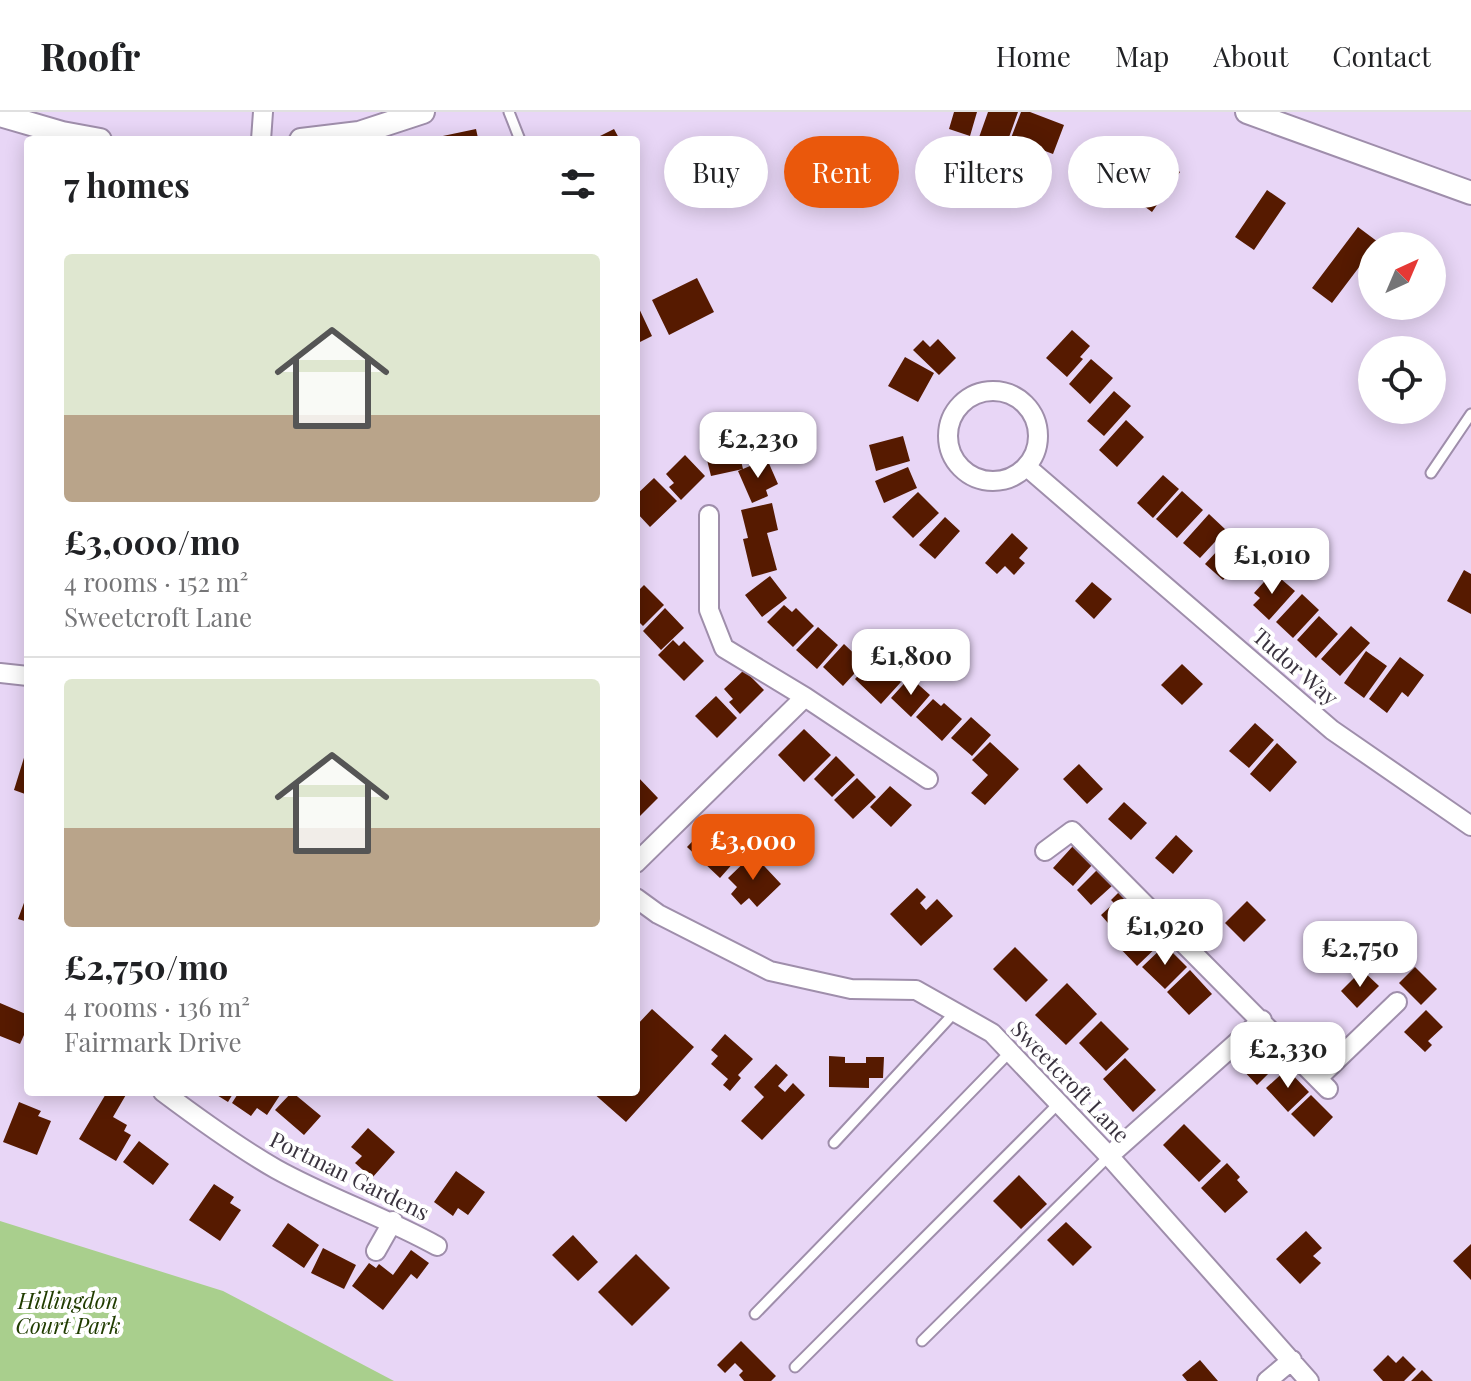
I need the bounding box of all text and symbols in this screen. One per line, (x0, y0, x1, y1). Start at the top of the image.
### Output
text: Roofr (40, 30, 140, 81)
text: Home (996, 37, 1071, 74)
text: Map (1115, 37, 1169, 74)
text: About (1213, 37, 1288, 74)
text: Contact (1332, 37, 1431, 74)
chip: Buy (664, 136, 768, 208)
chip: Rent (784, 136, 899, 208)
chip: Filters (915, 136, 1052, 208)
chip: New (1068, 136, 1179, 208)
text: 7 homes (64, 161, 190, 207)
icon: filters (556, 162, 600, 206)
north arrow (1358, 232, 1446, 320)
map controls (1358, 232, 1446, 424)
icon: home (260, 306, 404, 450)
button: locate (1358, 336, 1446, 424)
pin: £2,230 (693, 412, 823, 480)
text: £2,230 (718, 420, 798, 455)
text: £3,000/mo (64, 518, 240, 564)
pin: £1,010 (1207, 528, 1337, 596)
text: £1,010 (1233, 536, 1311, 571)
text: 4 rooms · 152 m² (64, 564, 248, 599)
text: Sweetcroft Lane (64, 599, 252, 634)
street label: Tudor Way (1247, 620, 1345, 712)
pin: £1,800 (846, 629, 976, 697)
text: £1,800 (870, 637, 952, 672)
icon: home (260, 731, 404, 875)
pin: £3,000 (688, 814, 818, 882)
text: £3,000 (710, 822, 796, 857)
pin: £1,920 (1100, 899, 1230, 967)
text: £1,920 (1126, 907, 1204, 942)
pin: £2,750 (1295, 921, 1425, 989)
text: £2,750 (1321, 929, 1399, 964)
text: £2,750/mo (64, 943, 228, 989)
text: 4 rooms · 136 m² (64, 989, 250, 1024)
street label: Sweetcroft Lane (1005, 1013, 1137, 1149)
pin: £2,330 (1223, 1022, 1353, 1090)
text: Fairmark Drive (64, 1024, 242, 1059)
text: £2,330 (1248, 1030, 1328, 1065)
street label: Portman Gardens (265, 1123, 435, 1227)
park label: Hillingdon Court Park (15, 1285, 121, 1340)

